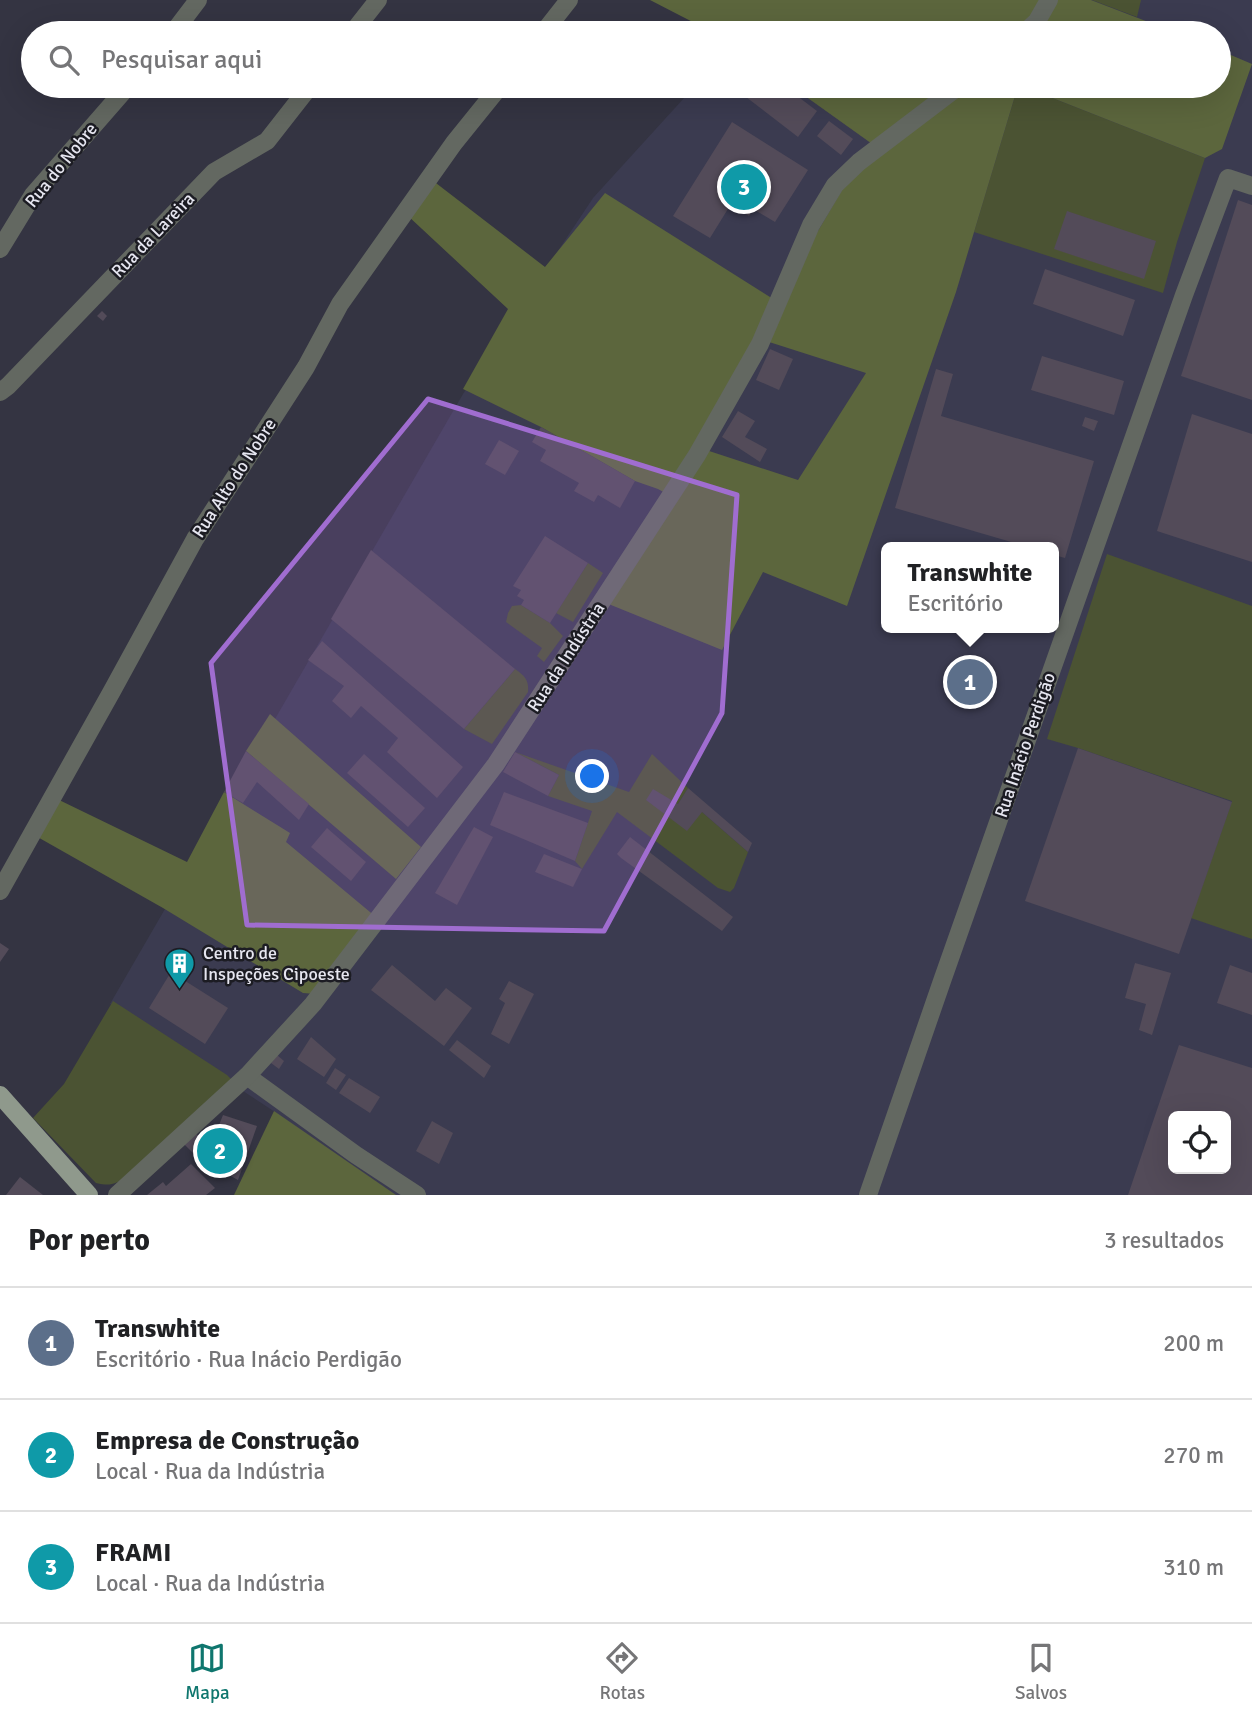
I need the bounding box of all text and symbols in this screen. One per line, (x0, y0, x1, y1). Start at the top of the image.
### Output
search box (21, 21, 1231, 98)
icon: search (45, 41, 83, 79)
text: Pesquisar aqui (101, 44, 262, 76)
street label: Rua do Nobre (20, 118, 102, 212)
pin: 3 (721, 161, 767, 213)
street label: Rua da Lareira (107, 188, 199, 282)
street label: Rua Alto do Nobre (187, 414, 281, 542)
popup (881, 542, 1059, 633)
text: Transwhite (907, 557, 1033, 589)
text: Escritório (907, 589, 1003, 618)
street label: Rua da Indústria (523, 598, 609, 716)
pin: 1 (947, 656, 993, 708)
street label: Rua Inácio Perdigão (990, 670, 1060, 820)
your location (575, 759, 609, 793)
place label: Centro de Inspeções Cipoeste (203, 942, 350, 985)
building icon: Centro de Inspeções Cipoeste (163, 946, 197, 990)
map controls (1168, 1111, 1231, 1174)
button: locate (1168, 1111, 1231, 1174)
pin: 2 (197, 1125, 243, 1177)
text: Por perto (28, 1222, 150, 1259)
text: 3 resultados (1104, 1226, 1224, 1255)
text: Transwhite (95, 1313, 220, 1345)
text: 1 (45, 1329, 57, 1358)
text: 200 m (1163, 1329, 1224, 1358)
text: Escritório · Rua Inácio Perdigão (95, 1345, 402, 1374)
text: Empresa de Construção (95, 1425, 359, 1457)
text: 2 (45, 1441, 57, 1470)
text: 270 m (1163, 1441, 1224, 1470)
text: Local · Rua da Indústria (95, 1457, 325, 1486)
text: FRAMI (95, 1537, 171, 1569)
text: 3 (45, 1553, 57, 1582)
text: 310 m (1163, 1553, 1224, 1582)
text: Local · Rua da Indústria (95, 1569, 325, 1598)
tab: Mapa (185, 1639, 230, 1705)
tab: Rotas (600, 1639, 645, 1705)
tab: Salvos (1015, 1639, 1067, 1705)

